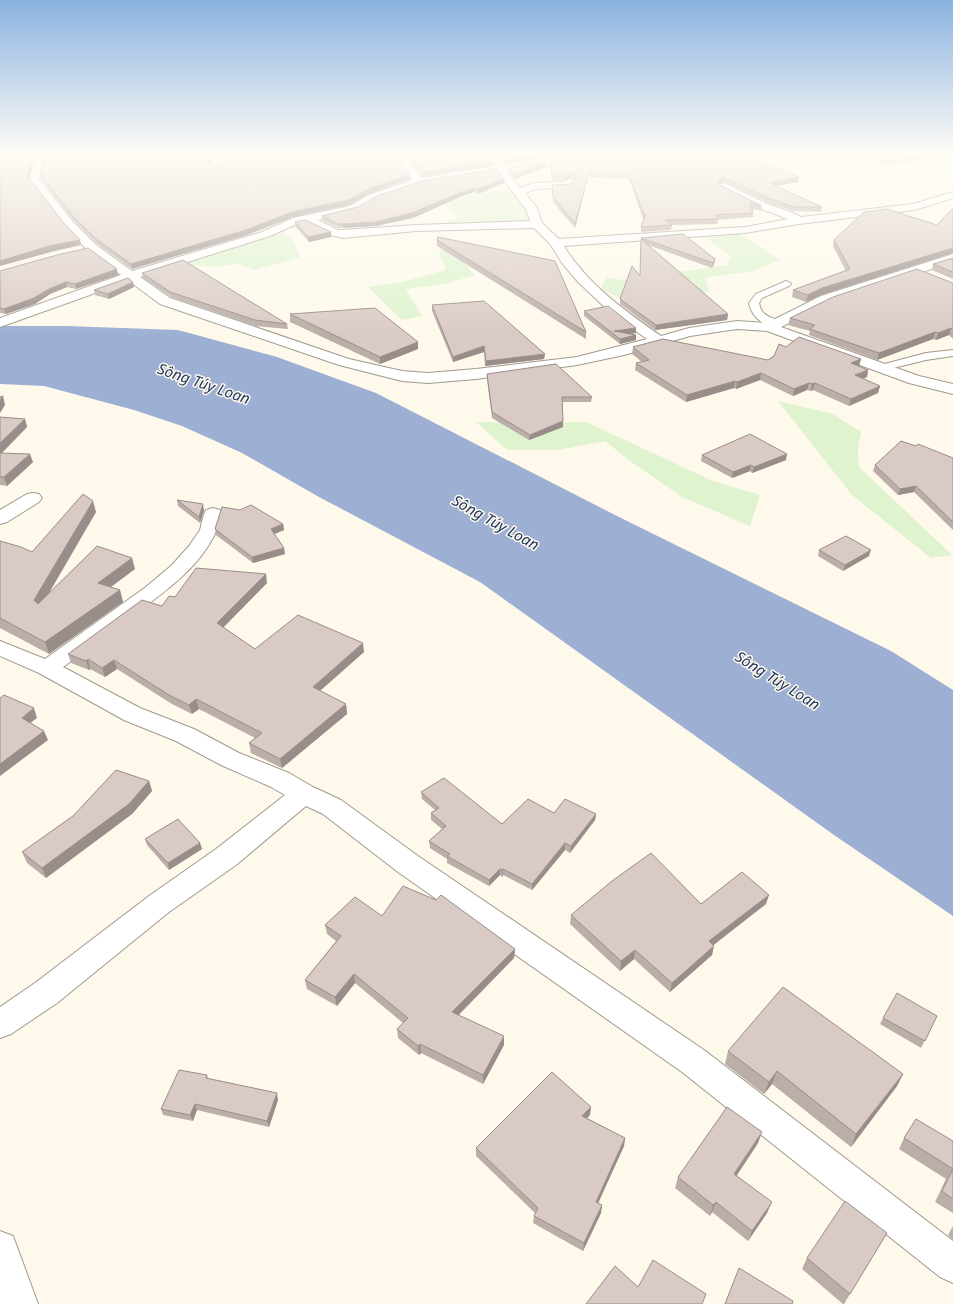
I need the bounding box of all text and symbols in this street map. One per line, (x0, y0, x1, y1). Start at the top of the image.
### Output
water label: Sông Túy Loan (155, 358, 253, 408)
water label: Sông Túy Loan (449, 490, 543, 554)
water label: Sông Túy Loan (732, 646, 824, 714)

